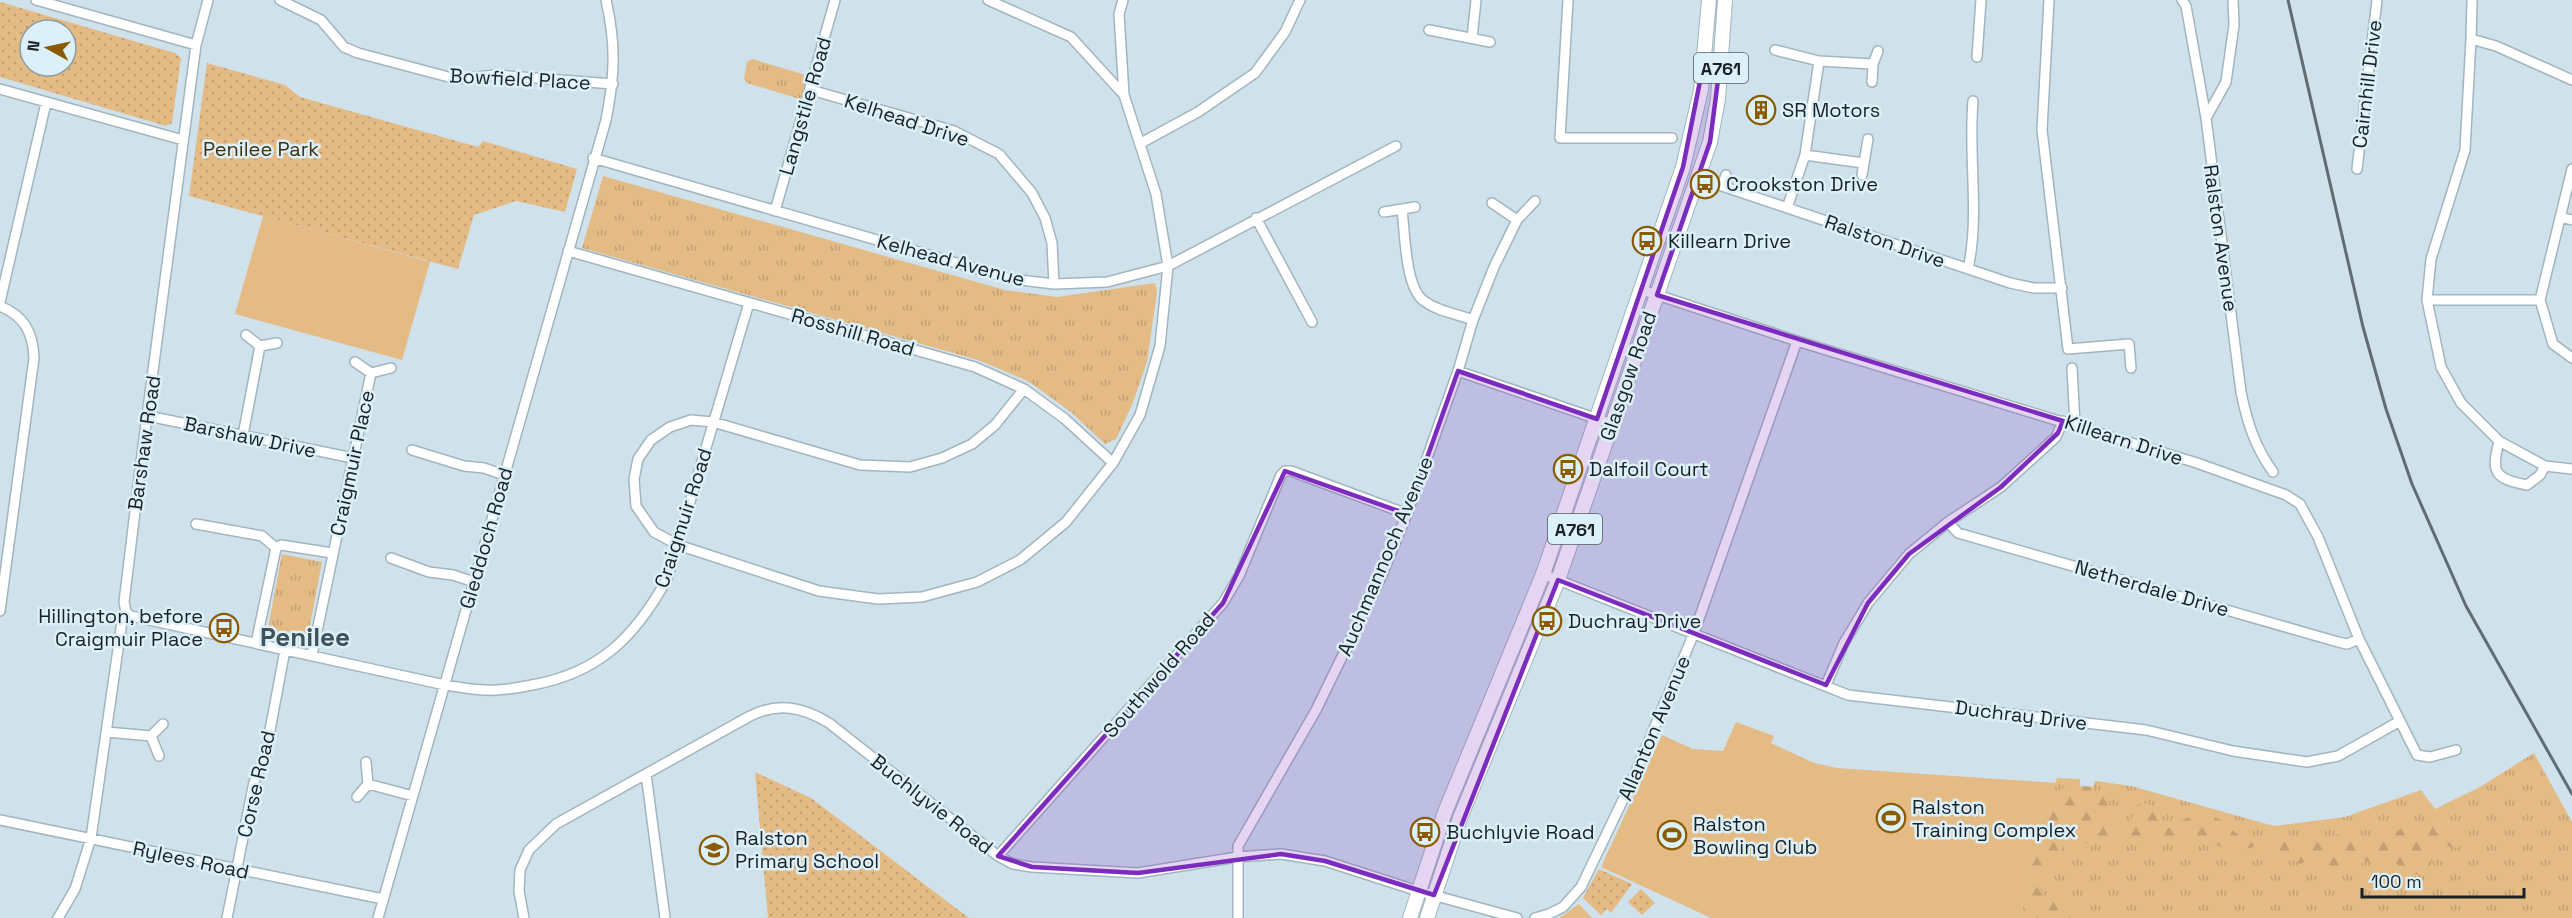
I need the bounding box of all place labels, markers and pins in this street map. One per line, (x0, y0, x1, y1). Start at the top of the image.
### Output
building icon: SR Motors (1745, 94, 1777, 126)
place label: SR Motors (1782, 97, 1880, 123)
bus stop icon: Crookston Drive (1689, 168, 1721, 200)
place label: Crookston Drive (1726, 171, 1878, 197)
bus stop icon: Killearn Drive (1631, 225, 1663, 257)
place label: Killearn Drive (1668, 228, 1791, 254)
bus stop icon: Dalfoil Court (1552, 453, 1584, 485)
place label: Dalfoil Court (1589, 456, 1709, 482)
place label: Hillington, before Craigmuir Place (38, 603, 203, 652)
bus stop icon: Duchray Drive (1531, 605, 1563, 637)
place label: Duchray Drive (1568, 608, 1701, 634)
bus stop icon: Hillington, before Craigmuir Place (208, 612, 240, 644)
place label: Ralston Training Complex (1912, 794, 2076, 843)
sports icon: Ralston Training Complex (1875, 802, 1907, 834)
place label: Ralston Bowling Club (1693, 811, 1817, 860)
bus stop icon: Buchlyvie Road (1409, 816, 1441, 848)
place label: Buchlyvie Road (1446, 819, 1595, 845)
sports icon: Ralston Bowling Club (1656, 819, 1688, 851)
place label: Ralston Primary School (735, 825, 879, 874)
school or university icon: Ralston Primary School (698, 834, 730, 866)

